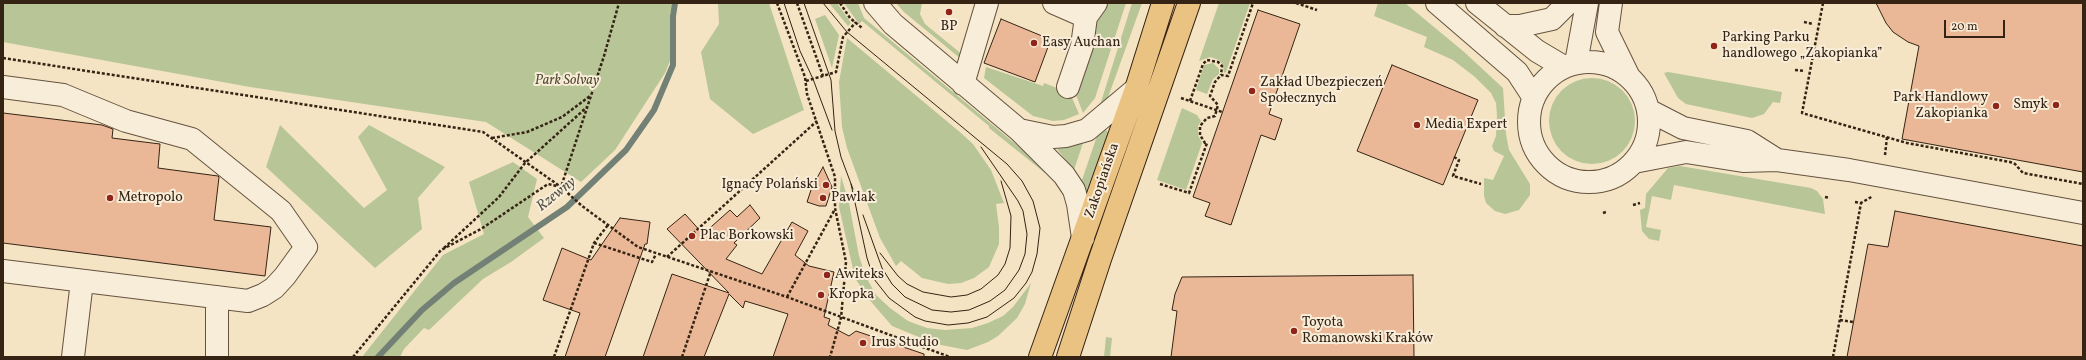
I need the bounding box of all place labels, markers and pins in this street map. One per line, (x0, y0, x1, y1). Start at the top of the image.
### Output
marker: BP (944, 7, 954, 17)
place label: BP (941, 19, 957, 35)
place label: Parking Parku handlowego „Zakopianka” (1722, 30, 1882, 62)
place label: Easy Auchan (1042, 35, 1121, 51)
marker: Easy Auchan (1029, 38, 1039, 48)
marker: Parking Parku handlowego „Zakopianka” (1709, 41, 1719, 51)
place label: Zakład Ubezpieczeń Społecznych (1260, 75, 1383, 108)
marker: Zakład Ubezpieczeń Społecznych (1247, 86, 1257, 96)
place label: Park Handlowy Zakopianka (1893, 90, 1988, 122)
place label: Smyk (2013, 97, 2048, 113)
marker: Smyk (2051, 100, 2061, 110)
marker: Park Handlowy Zakopianka (1991, 101, 2001, 111)
place label: Media Expert (1425, 117, 1507, 133)
marker: Media Expert (1412, 120, 1422, 130)
place label: Ignacy Polański (721, 177, 818, 193)
marker: Ignacy Polański (821, 180, 831, 190)
place label: Metropolo (118, 190, 183, 206)
place label: Pawlak (831, 190, 875, 206)
marker: Metropolo (105, 193, 115, 203)
marker: Pawlak (818, 193, 828, 203)
place label: Plac Borkowski (700, 228, 794, 244)
marker: Plac Borkowski (687, 231, 697, 241)
place label: Awiteks (835, 267, 884, 283)
marker: Awiteks (822, 270, 832, 280)
place label: Kropka (829, 287, 874, 303)
marker: Kropka (816, 290, 826, 300)
place label: Toyota Romanowski Kraków (1302, 315, 1433, 348)
marker: Toyota Romanowski Kraków (1289, 326, 1299, 336)
place label: Irus Studio (871, 335, 939, 351)
marker: Irus Studio (858, 338, 868, 348)

